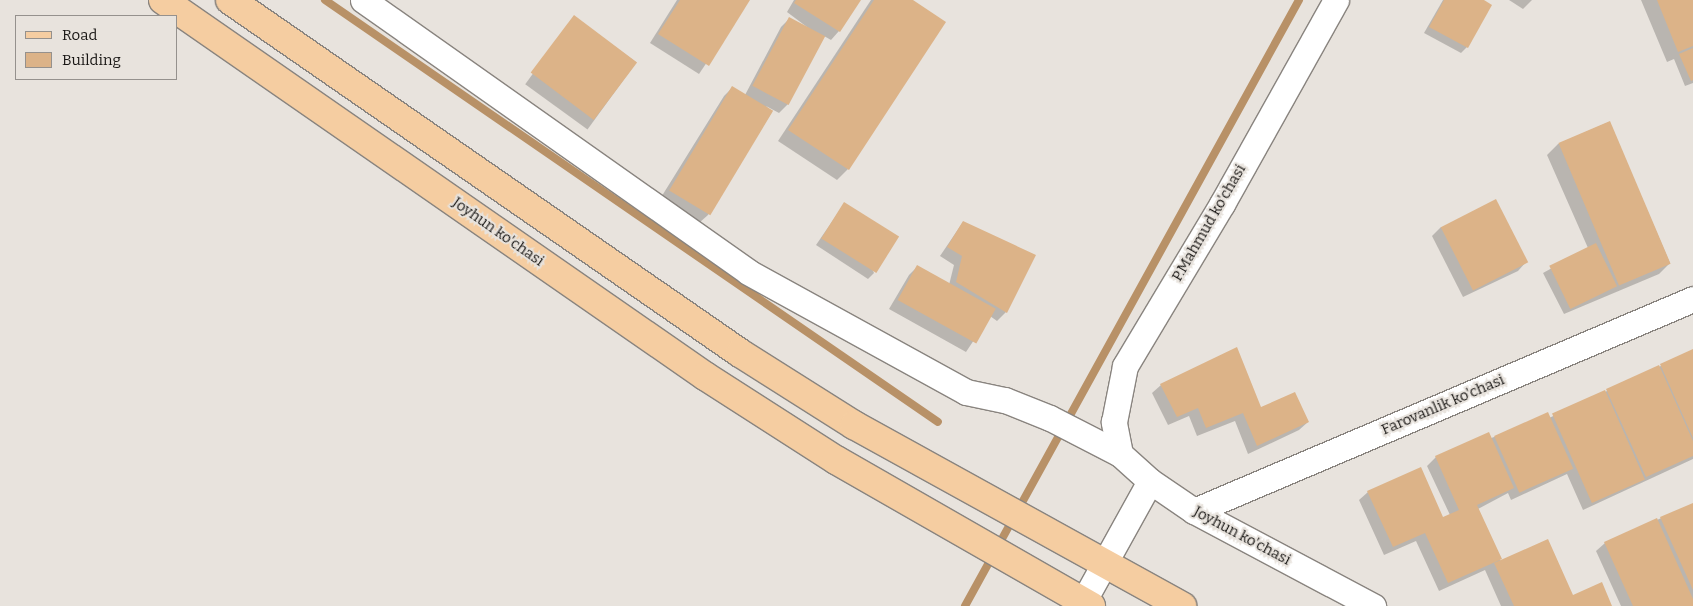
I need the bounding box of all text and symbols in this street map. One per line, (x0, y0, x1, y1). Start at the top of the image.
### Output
legend (15, 15, 178, 80)
text: Road (62, 26, 97, 44)
text: Building (62, 51, 121, 69)
street label: P.Mahmud ko'chasi (1168, 161, 1250, 285)
street label: Joyhun ko'chasi (449, 194, 547, 270)
street label: Farovanlik ko'chasi (1379, 371, 1507, 439)
street label: Joyhun ko'chasi (1190, 503, 1294, 569)

